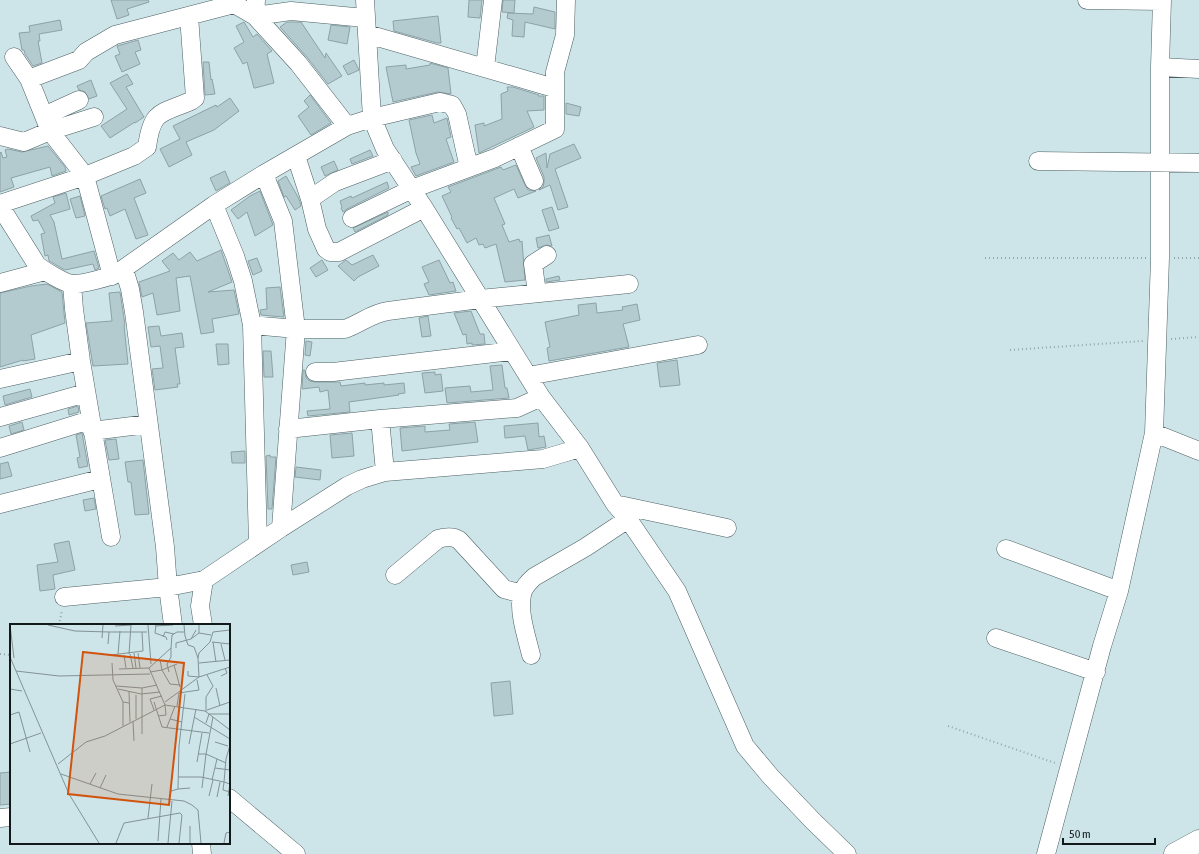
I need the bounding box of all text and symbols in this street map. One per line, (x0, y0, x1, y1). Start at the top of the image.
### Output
inset map (10, 624, 230, 844)
scale bar (1063, 820, 1155, 846)
text: 50 m (1069, 827, 1091, 841)

